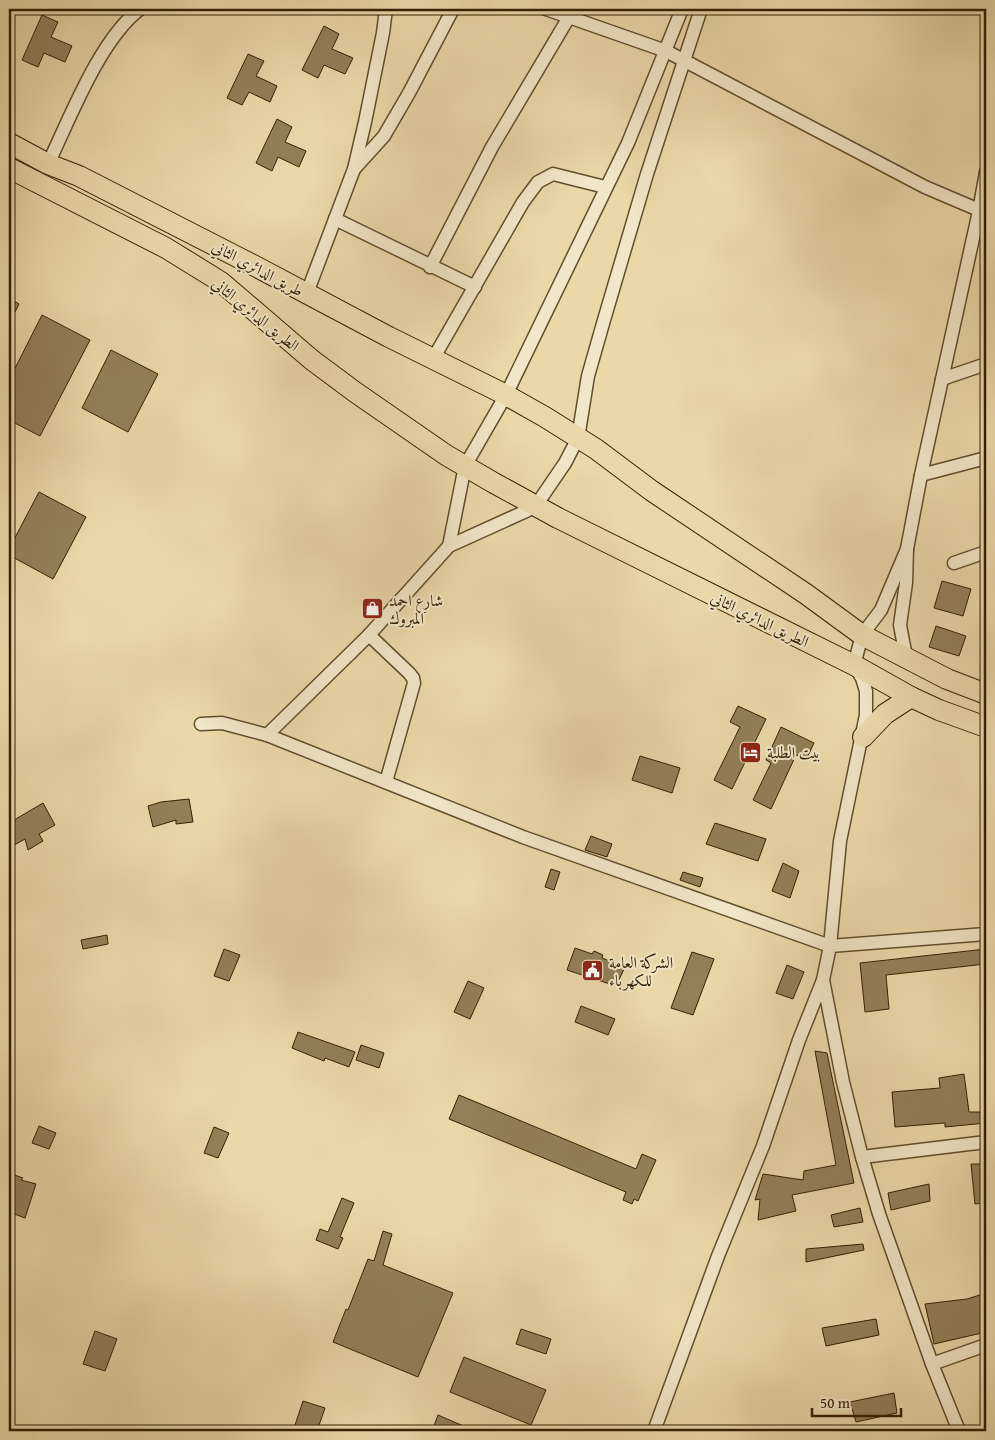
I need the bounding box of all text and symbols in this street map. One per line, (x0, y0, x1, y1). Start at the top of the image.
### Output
street label: طريق الدائري الثاني (208, 234, 308, 303)
street label: الطريق الدائري الثاني (206, 271, 305, 358)
street label: الطريق الدائري الثاني (706, 585, 813, 654)
place label: شارع احمد المبروك (389, 588, 443, 630)
shop icon: شارع احمد المبروك (361, 597, 385, 621)
hotel icon: بيت الطلبة (739, 740, 763, 764)
place label: بيت الطلبة (767, 740, 821, 764)
place label: الشركة العامة للكهرباء (609, 950, 673, 992)
public building icon: الشركة العامة للكهرباء (581, 959, 605, 983)
scale bar (812, 1385, 901, 1417)
text: 50 m (820, 1392, 851, 1413)

